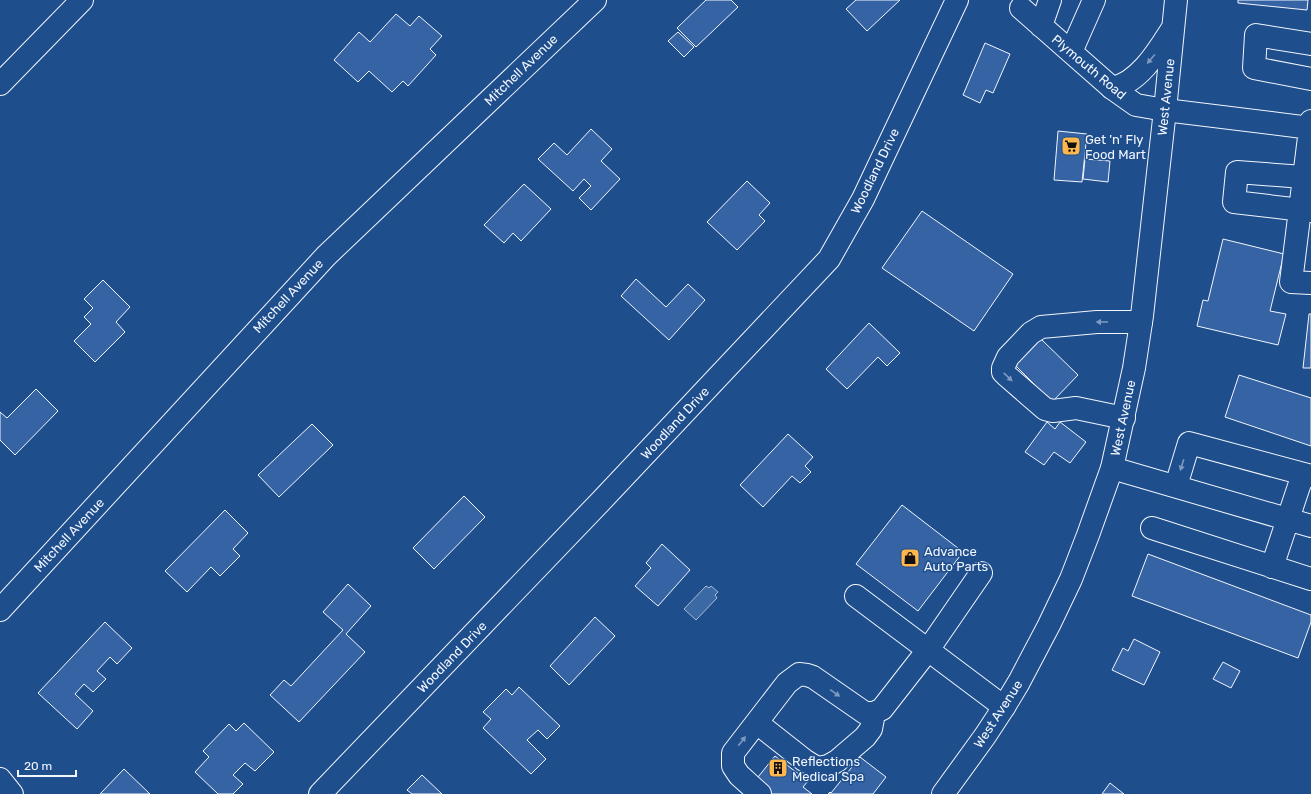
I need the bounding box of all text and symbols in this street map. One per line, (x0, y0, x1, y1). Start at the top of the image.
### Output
street label: Mitchell Avenue (481, 31, 561, 109)
street label: Plymouth Road (1049, 32, 1129, 102)
one-way arrow (1147, 53, 1156, 64)
street label: West Avenue (1154, 58, 1178, 136)
street label: Woodland Drive (848, 126, 902, 216)
place label: Get 'n' Fly Food Mart (1085, 132, 1146, 162)
supermarket icon: Get 'n' Fly Food Mart (1060, 135, 1082, 157)
street label: Mitchell Avenue (250, 256, 326, 336)
one-way arrow (1095, 319, 1108, 325)
one-way arrow (1003, 372, 1013, 382)
street label: West Avenue (1108, 379, 1138, 457)
street label: Woodland Drive (638, 384, 712, 462)
one-way arrow (1179, 459, 1185, 471)
street label: Mitchell Avenue (31, 495, 107, 575)
place label: Advance Auto Parts (924, 544, 989, 574)
shop icon: Advance Auto Parts (899, 547, 921, 569)
street label: Woodland Drive (414, 618, 490, 696)
street label: West Avenue (971, 677, 1025, 751)
one-way arrow (830, 689, 840, 697)
one-way arrow (738, 736, 747, 747)
scale bar (18, 752, 76, 778)
place label: Reflections Medical Spa (792, 754, 864, 784)
building icon: Reflections Medical Spa (767, 757, 789, 779)
text: 20 m (24, 759, 52, 773)

